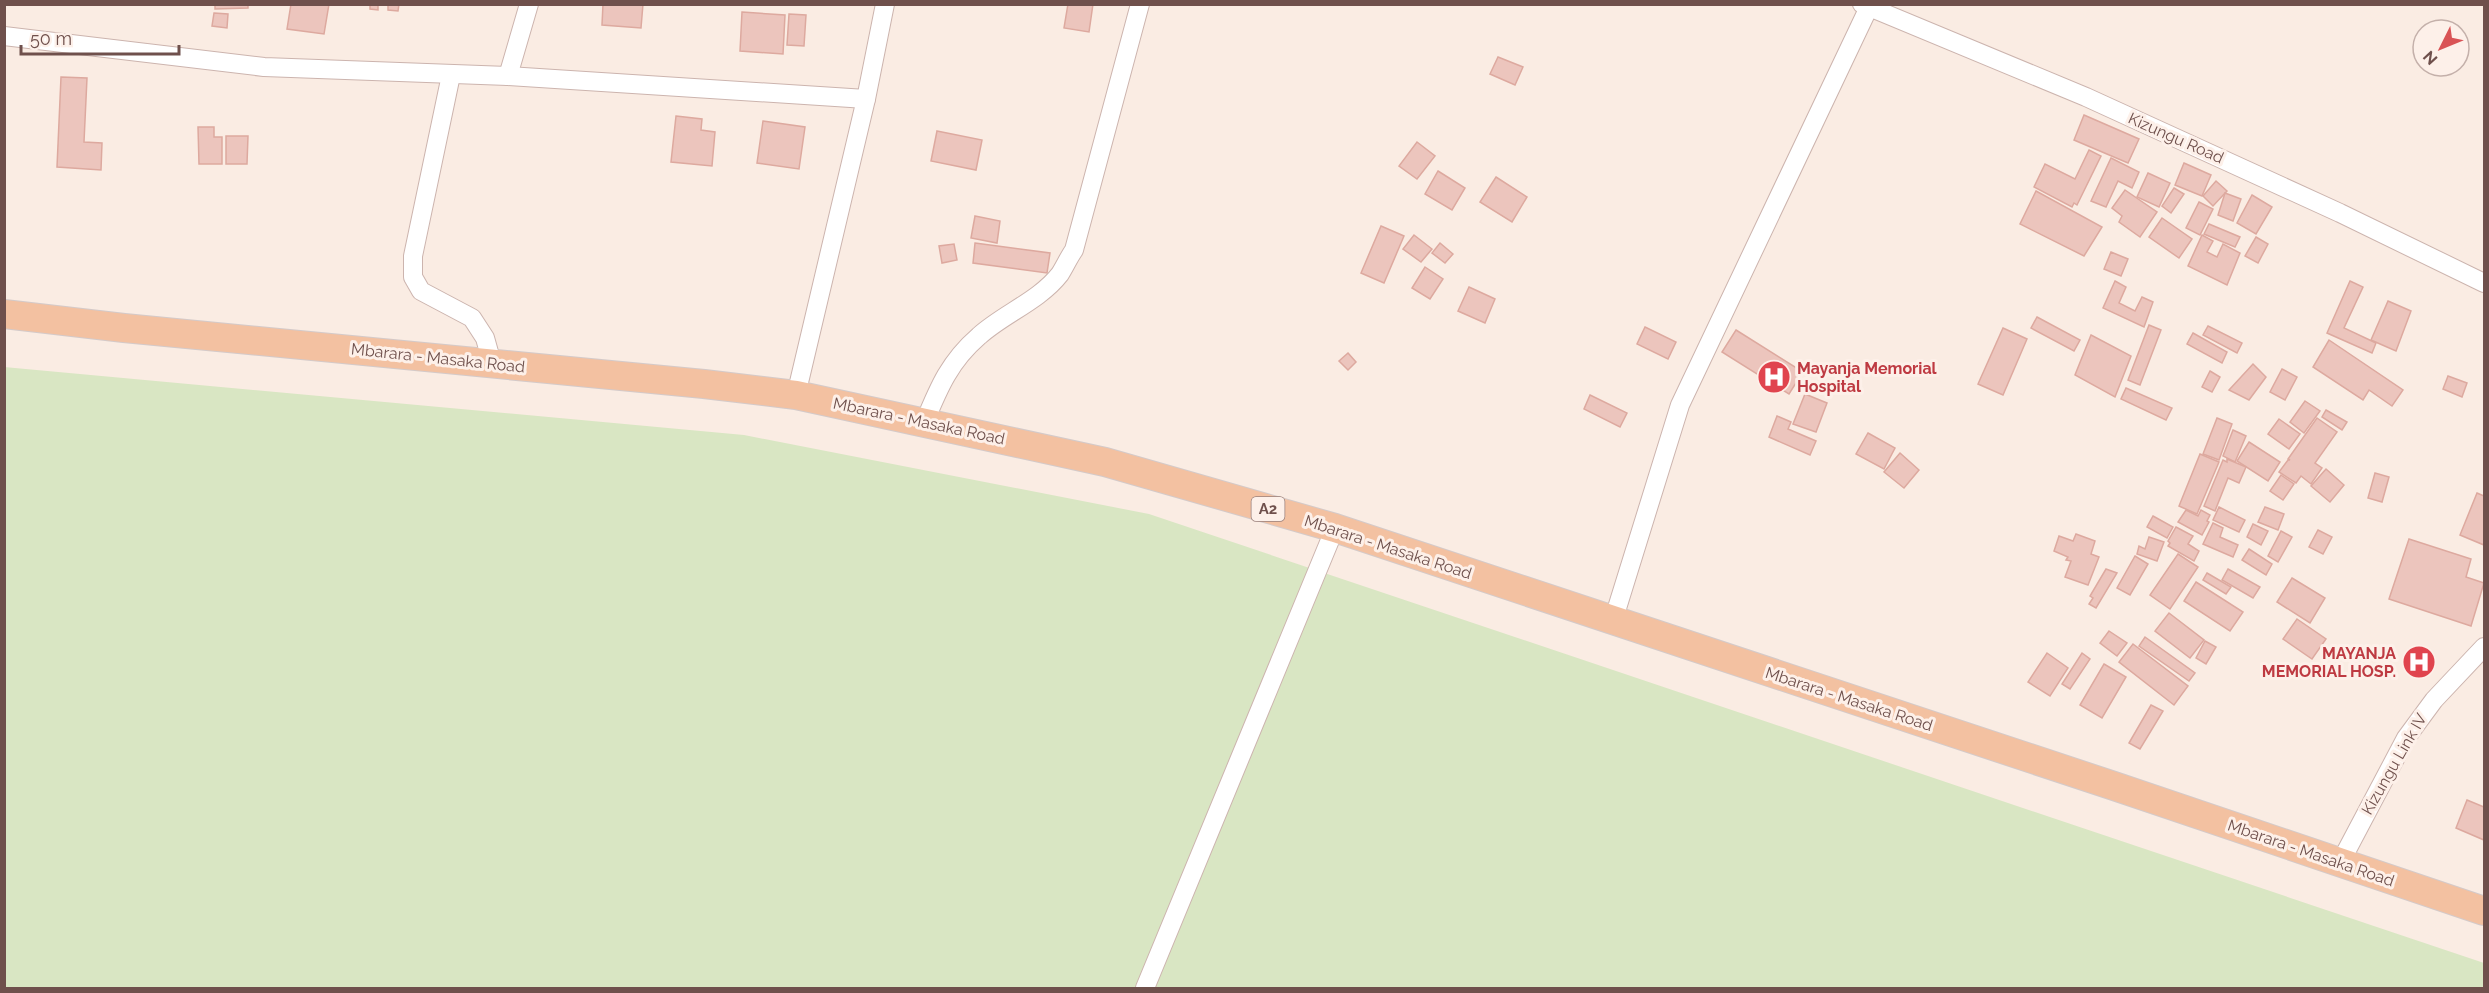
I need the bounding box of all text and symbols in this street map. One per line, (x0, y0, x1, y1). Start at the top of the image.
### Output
scale bar (21, 18, 178, 56)
north arrow (2411, 18, 2471, 78)
text: 50 m (30, 28, 72, 49)
text: N (2419, 47, 2442, 69)
street label: Kizungu Road (2125, 109, 2227, 168)
street label: Mbarara - Masaka Road (350, 339, 526, 377)
hospital icon: Mayanja Memorial Hospital (1756, 359, 1792, 395)
place label: Mayanja Memorial Hospital (1797, 359, 1938, 396)
street label: Mbarara - Masaka Road (831, 394, 1007, 448)
road number: A2 (1252, 497, 1284, 521)
street label: Mbarara - Masaka Road (1302, 511, 1474, 583)
place label: MAYANJA MEMORIAL HOSP. (2262, 644, 2396, 681)
hospital icon: MAYANJA MEMORIAL HOSP. (2401, 644, 2437, 680)
street label: Mbarara - Masaka Road (1763, 663, 1935, 735)
street label: Kizungu Link IV (2357, 710, 2431, 818)
street label: Mbarara - Masaka Road (2225, 816, 2397, 890)

